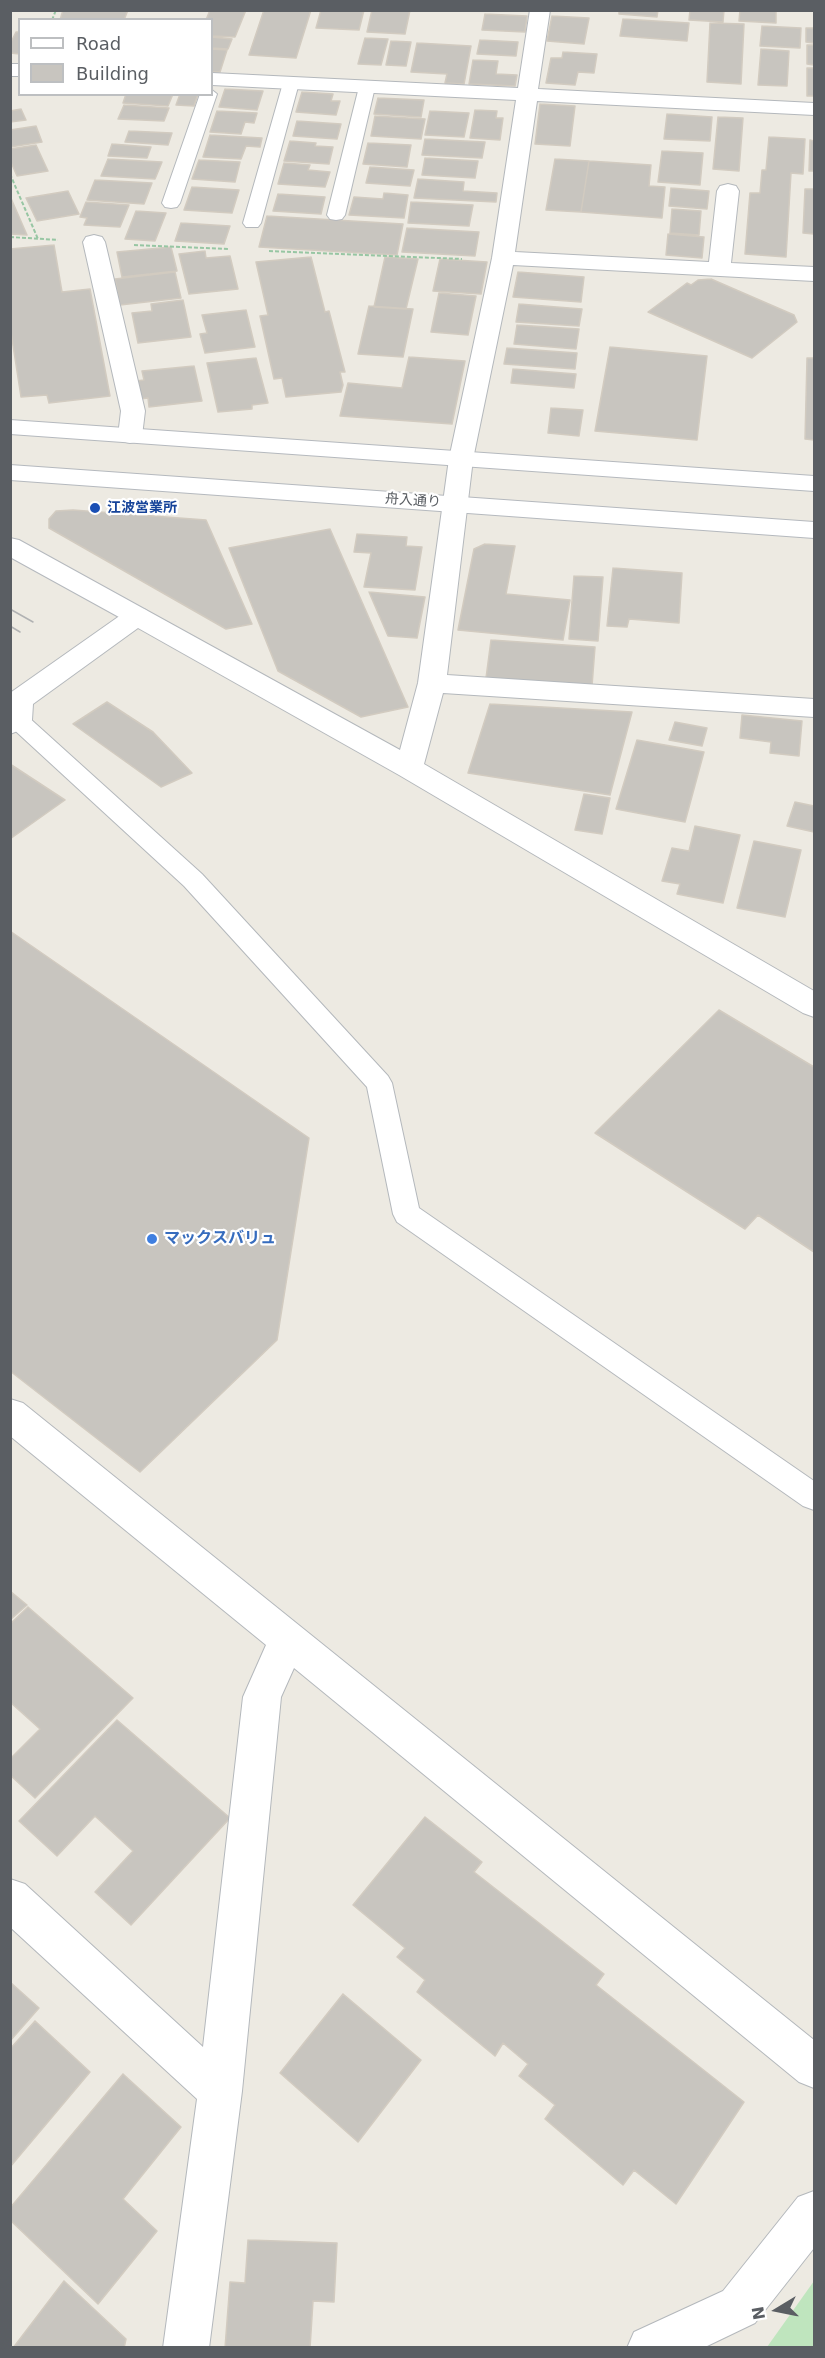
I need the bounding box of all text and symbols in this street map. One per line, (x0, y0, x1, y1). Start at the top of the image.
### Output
legend (18, 18, 213, 96)
text: Road (76, 33, 121, 54)
text: Building (76, 63, 149, 84)
street label: 舟入通り (384, 491, 442, 511)
place label: 江波営業所 (107, 500, 177, 516)
marker: 江波営業所 (88, 501, 102, 515)
place label: マックスバリュ (164, 1229, 276, 1249)
marker: マックスバリュ (145, 1232, 159, 1246)
north arrow (747, 2280, 807, 2340)
text: N (748, 2305, 769, 2321)

